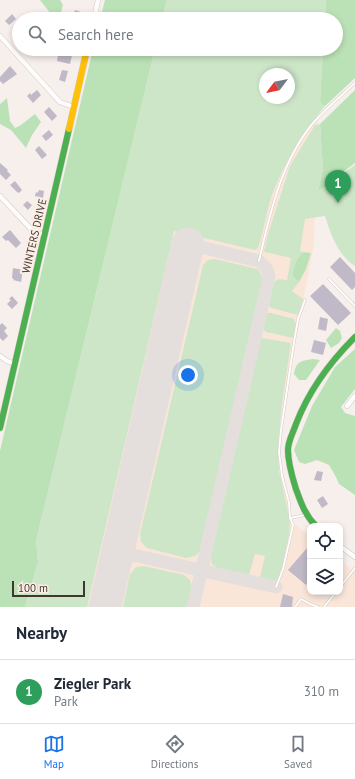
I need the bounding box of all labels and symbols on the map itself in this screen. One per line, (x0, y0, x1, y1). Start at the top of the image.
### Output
north arrow (259, 68, 295, 104)
pin: 1 (325, 170, 351, 203)
street label: WINTERS DRIVE (19, 197, 49, 275)
your location (178, 365, 198, 385)
scale bar (12, 579, 85, 598)

